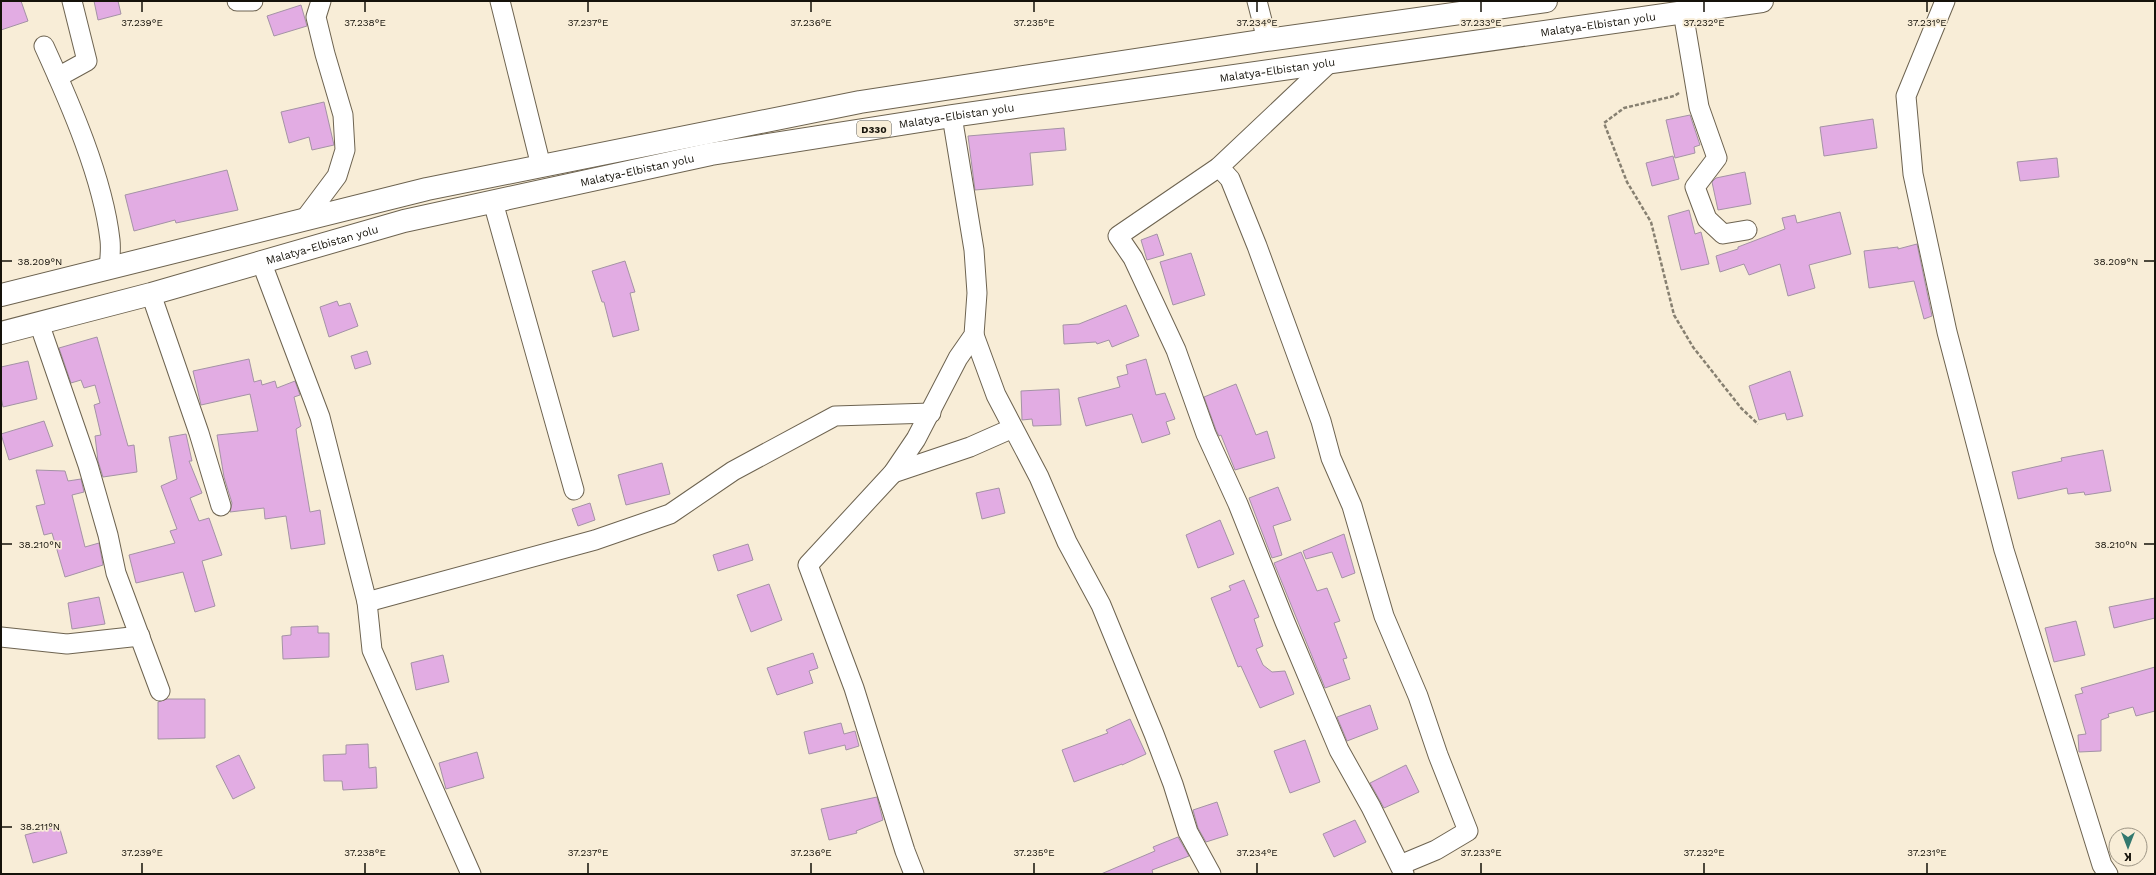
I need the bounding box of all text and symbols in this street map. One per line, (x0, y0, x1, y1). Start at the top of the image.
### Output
street label: Malatya-Elbistan yolu (1539, 10, 1657, 39)
text: 37.239°E (121, 17, 163, 28)
text: 37.238°E (344, 17, 386, 28)
text: 37.237°E (568, 17, 608, 28)
text: 37.236°E (790, 17, 832, 28)
text: 37.235°E (1013, 17, 1055, 28)
text: 37.234°E (1236, 17, 1278, 28)
text: 37.233°E (1460, 17, 1502, 28)
text: 37.232°E (1683, 17, 1725, 28)
text: 37.231°E (1907, 17, 1947, 28)
street label: Malatya-Elbistan yolu (1219, 55, 1336, 84)
street label: Malatya-Elbistan yolu (898, 101, 1015, 131)
road number: D330 (857, 121, 891, 137)
street label: Malatya-Elbistan yolu (579, 151, 695, 189)
street label: Malatya-Elbistan yolu (264, 222, 380, 267)
text: 38.209°N (18, 256, 62, 267)
text: 38.209°N (2094, 256, 2138, 267)
text: 38.210°N (19, 539, 61, 550)
text: 38.210°N (2095, 539, 2137, 550)
text: 38.211°N (20, 821, 60, 832)
north arrow (2108, 827, 2148, 867)
text: 37.239°E (121, 847, 163, 858)
text: 37.238°E (344, 847, 386, 858)
text: 37.237°E (568, 847, 608, 858)
text: 37.236°E (790, 847, 832, 858)
text: 37.235°E (1013, 847, 1055, 858)
text: 37.234°E (1236, 847, 1278, 858)
text: 37.233°E (1460, 847, 1502, 858)
text: 37.232°E (1683, 847, 1725, 858)
text: 37.231°E (1907, 847, 1947, 858)
text: K (2124, 850, 2132, 863)

